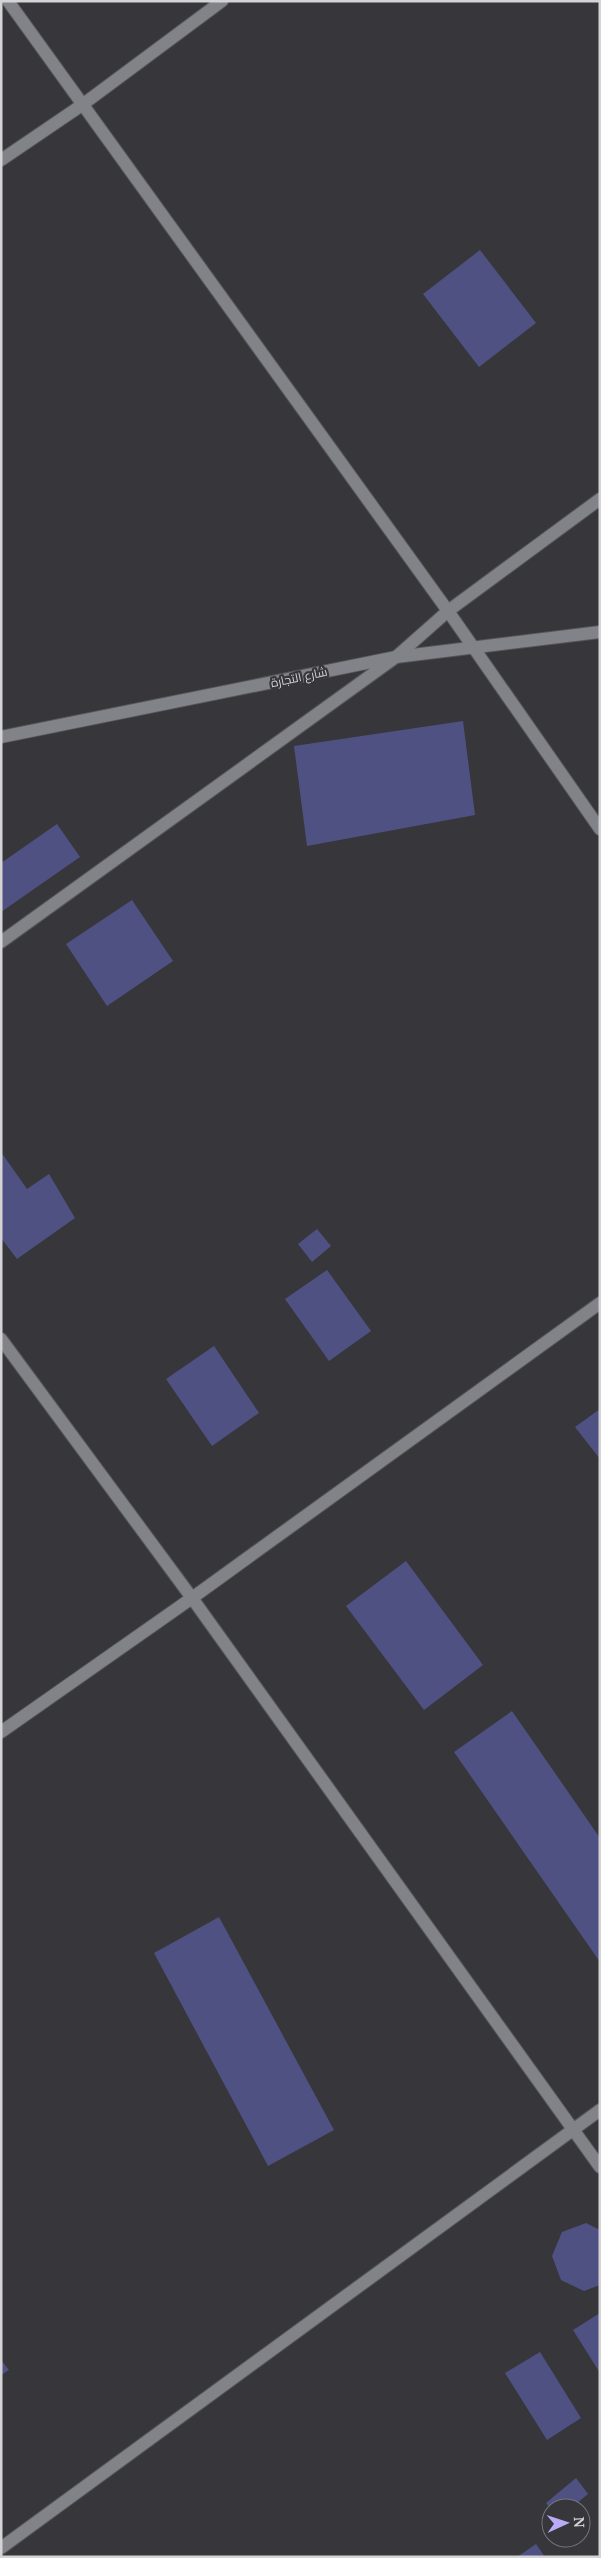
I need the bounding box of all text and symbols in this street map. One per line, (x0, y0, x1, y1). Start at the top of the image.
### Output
street label: شارع التجارة (269, 663, 329, 691)
north arrow (541, 2498, 591, 2548)
text: N (570, 2516, 589, 2528)

